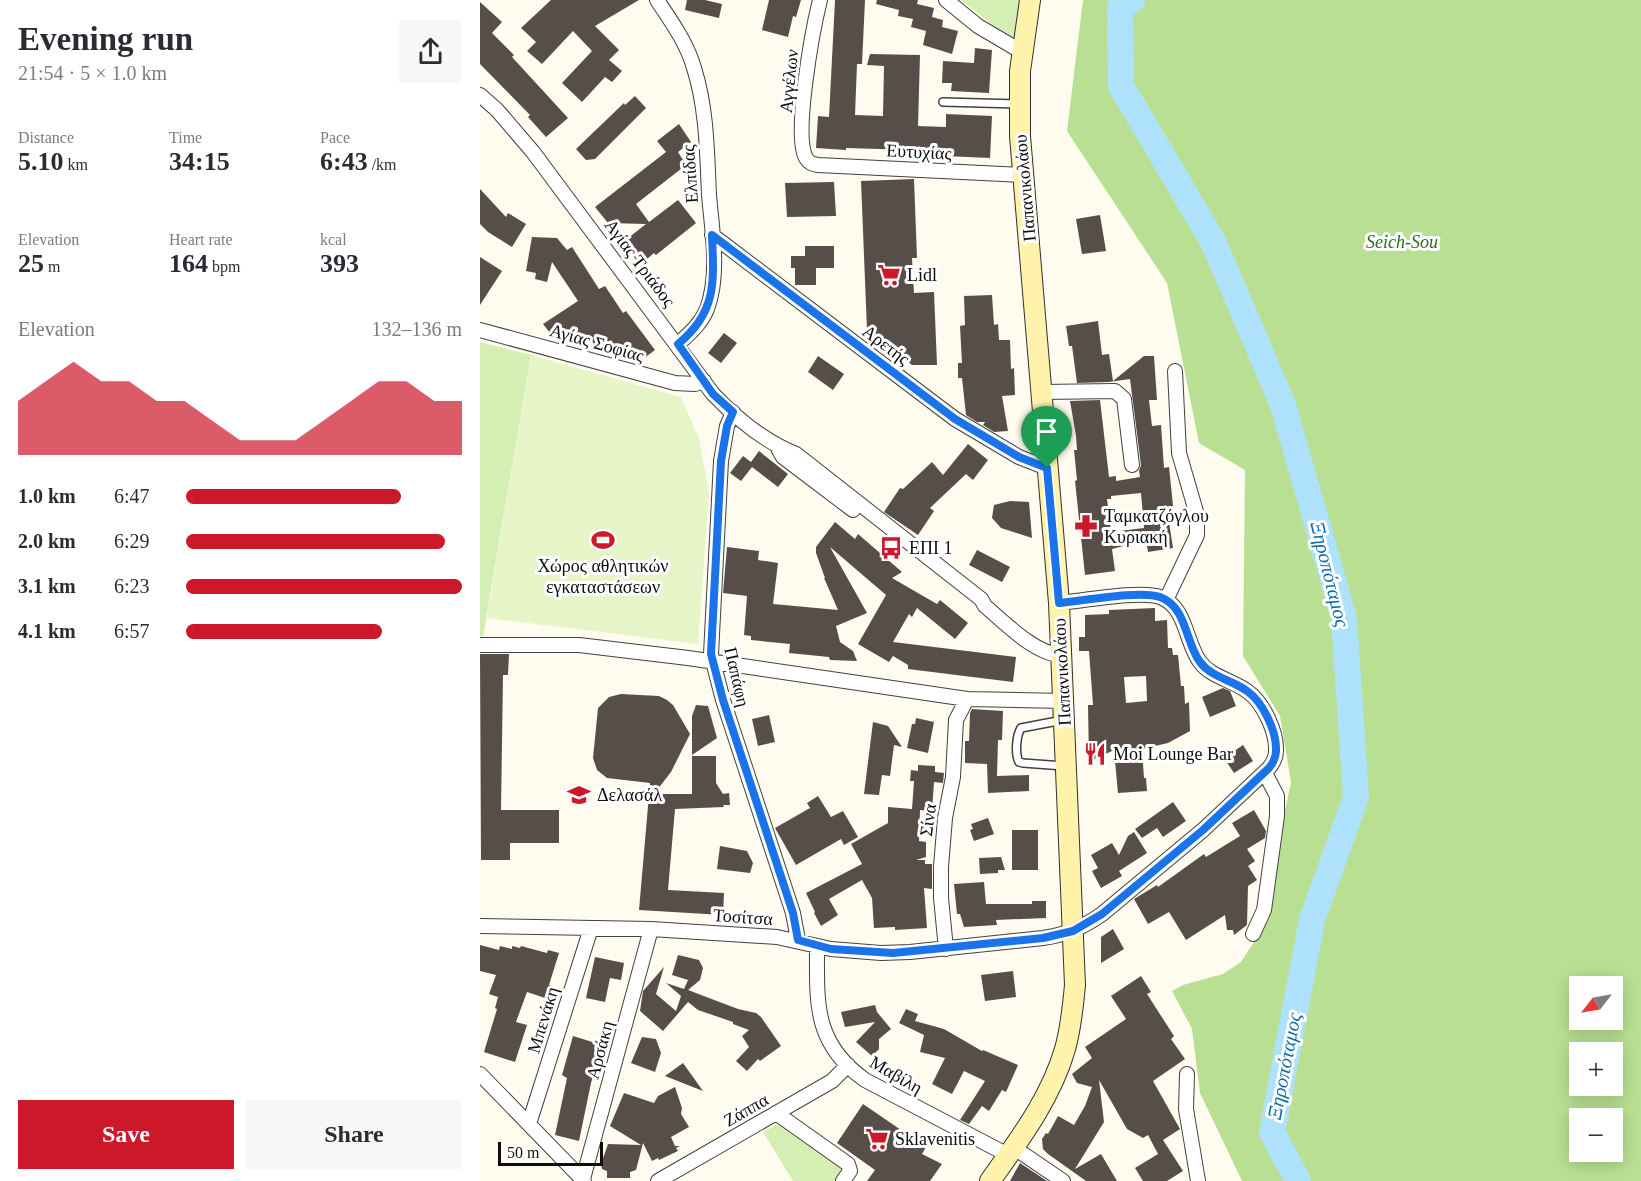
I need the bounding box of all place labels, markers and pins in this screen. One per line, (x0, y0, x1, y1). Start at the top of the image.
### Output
supermarket icon: Lidl (876, 262, 902, 288)
place label: Lidl (907, 265, 937, 285)
pin (1021, 406, 1072, 468)
place label: Ταμκατζόγλου Κυριακή (1104, 506, 1209, 547)
pharmacy icon: Ταμκατζόγλου Κυριακή (1073, 513, 1099, 539)
sports icon: Χώρος αθλητικών εγκαταστάσεων (590, 527, 616, 553)
bus stop icon: ΕΠΙ 1 (878, 535, 904, 561)
place label: ΕΠΙ 1 (909, 538, 953, 558)
place label: Χώρος αθλητικών εγκαταστάσεων (538, 556, 668, 597)
restaurant icon: Moi Lounge Bar (1082, 741, 1108, 767)
place label: Moi Lounge Bar (1113, 744, 1233, 764)
school or university icon: Δελασάλ (566, 782, 592, 808)
place label: Δελασάλ (597, 785, 662, 805)
supermarket icon: Sklavenitis (864, 1126, 890, 1152)
place label: Sklavenitis (895, 1129, 975, 1149)

